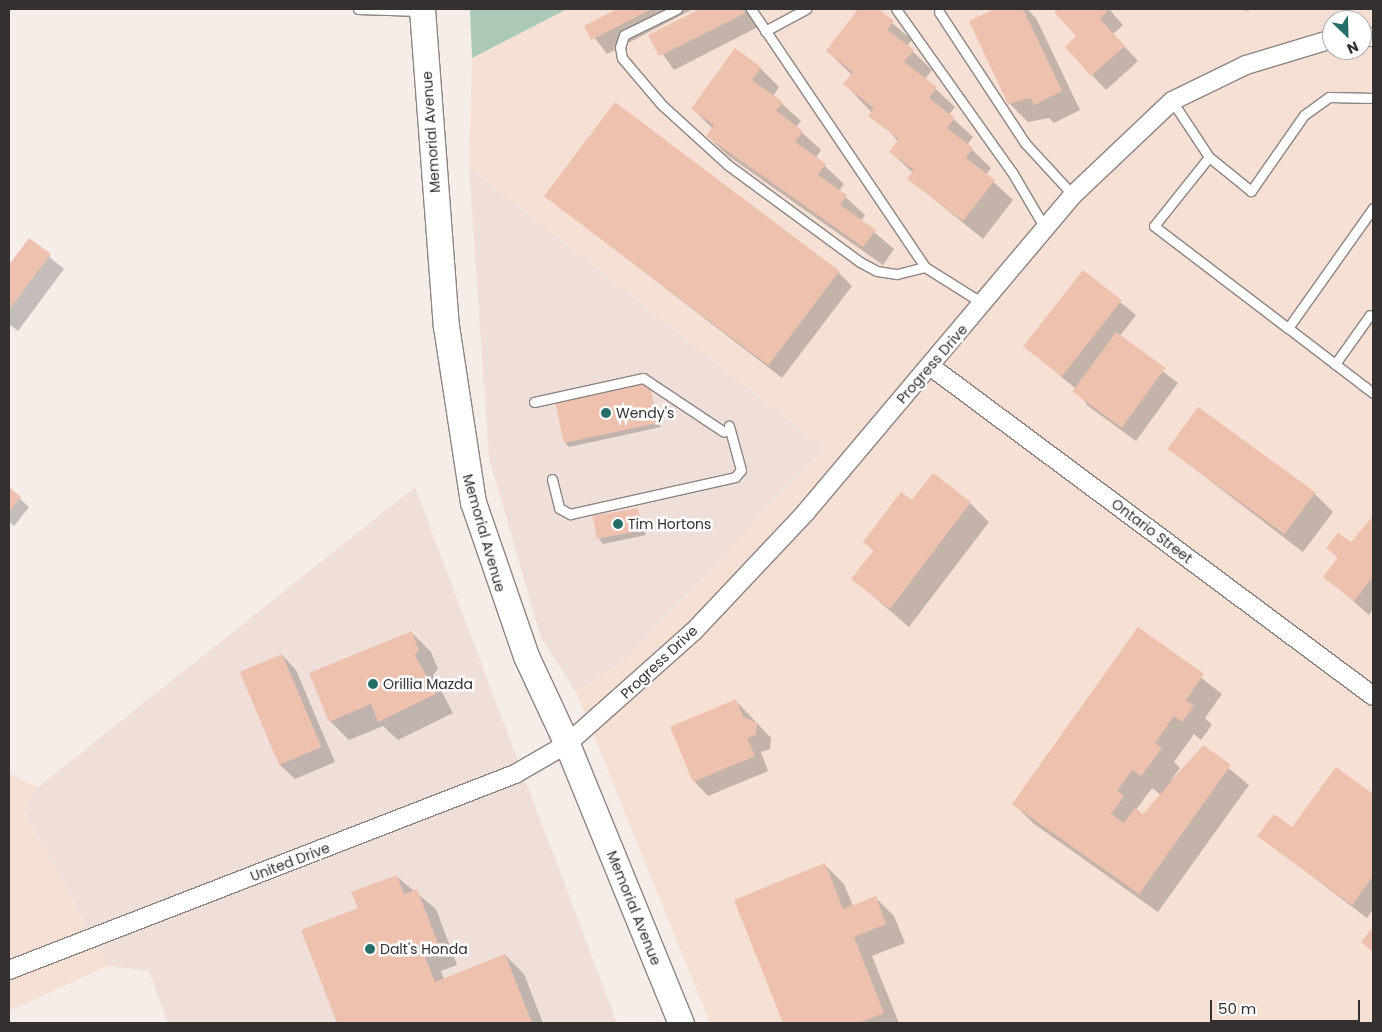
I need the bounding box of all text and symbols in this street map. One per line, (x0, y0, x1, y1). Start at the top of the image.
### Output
north arrow (1322, 10, 1372, 60)
text: N (1344, 37, 1362, 59)
street label: Memorial Avenue (418, 71, 444, 193)
street label: Progress Drive (893, 321, 971, 407)
place label: Wendy's (616, 405, 674, 421)
marker: Wendy's (600, 407, 612, 419)
street label: Memorial Avenue (459, 472, 509, 594)
street label: Ontario Street (1108, 495, 1196, 567)
place label: Tim Hortons (628, 516, 711, 532)
marker: Tim Hortons (612, 518, 624, 530)
street label: Progress Drive (617, 622, 701, 702)
place label: Orillia Mazda (383, 676, 473, 692)
marker: Orillia Mazda (367, 678, 379, 690)
street label: United Drive (248, 839, 332, 885)
street label: Memorial Avenue (603, 848, 665, 968)
place label: Dalt's Honda (380, 941, 468, 957)
marker: Dalt's Honda (364, 943, 376, 955)
scale bar (1212, 990, 1362, 1022)
text: 50 m (1218, 998, 1256, 1019)

